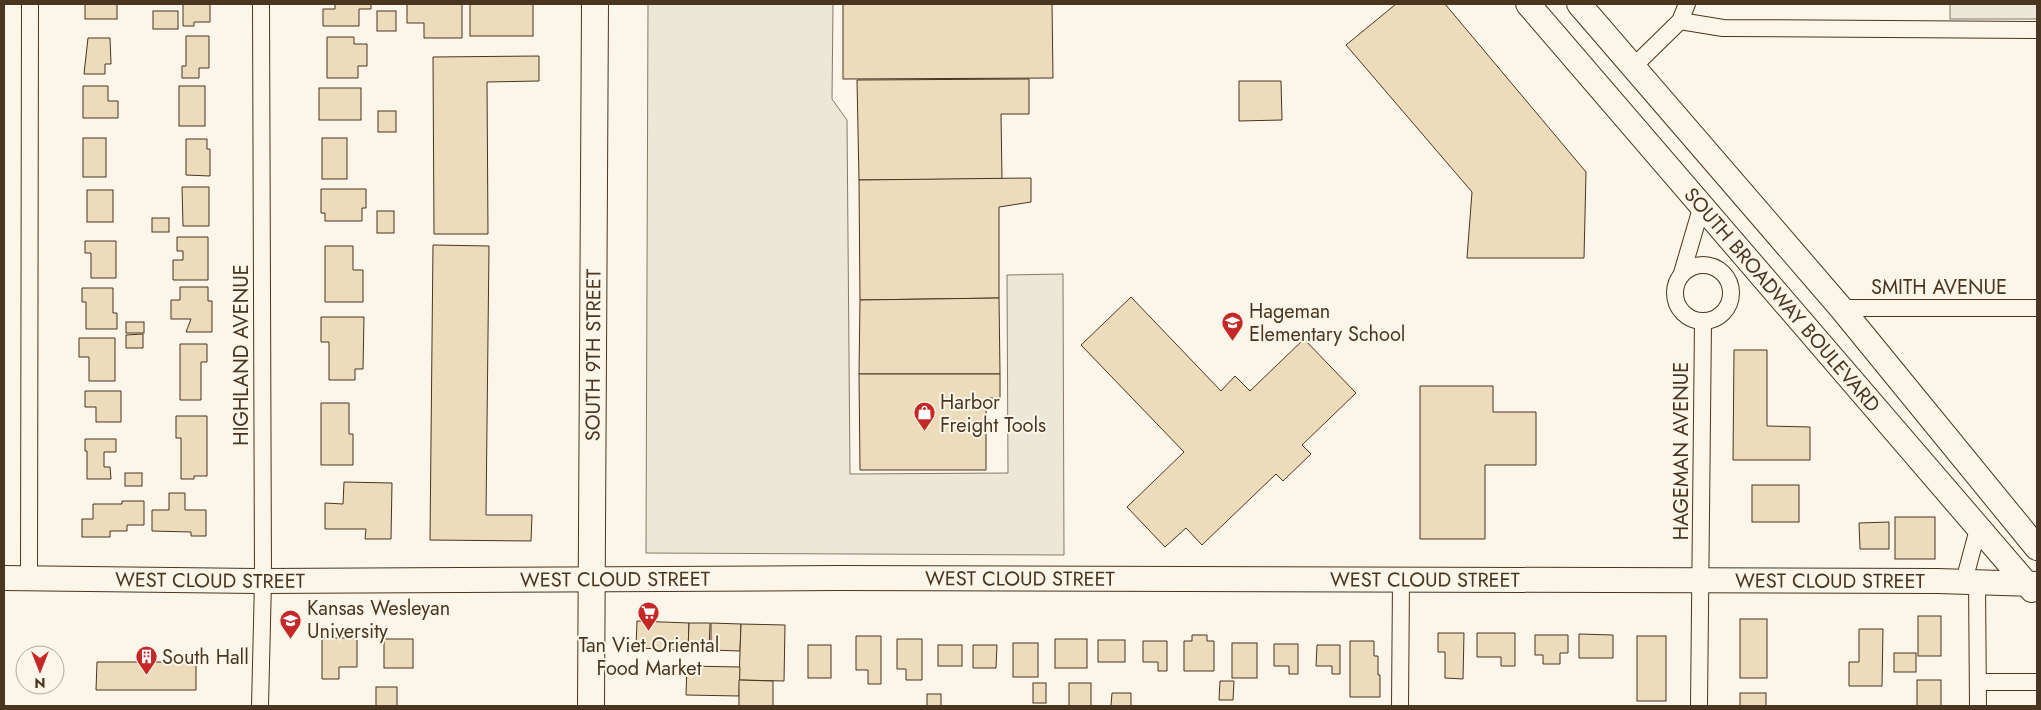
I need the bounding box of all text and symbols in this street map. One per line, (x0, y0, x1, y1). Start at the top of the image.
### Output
street label: SOUTH BROADWAY BOULEVARD (1677, 181, 1887, 419)
street label: HIGHLAND AVENUE (227, 264, 256, 446)
street label: SOUTH 9TH STREET (579, 268, 608, 441)
street label: SMITH AVENUE (1871, 273, 2007, 302)
place label: Hageman Elementary School (1249, 297, 1405, 349)
school or university icon: Hageman Elementary School (1221, 310, 1245, 341)
street label: HAGEMAN AVENUE (1667, 362, 1696, 540)
place label: Harbor Freight Tools (940, 388, 1046, 440)
shop icon: Harbor Freight Tools (912, 401, 936, 432)
street label: WEST CLOUD STREET (925, 564, 1116, 594)
street label: WEST CLOUD STREET (115, 565, 306, 596)
street label: WEST CLOUD STREET (520, 565, 711, 595)
street label: WEST CLOUD STREET (1330, 565, 1521, 595)
street label: WEST CLOUD STREET (1735, 566, 1926, 596)
place label: Kansas Wesleyan University (307, 594, 450, 646)
supermarket icon: Tan Viet Oriental Food Market (637, 601, 661, 632)
school or university icon: Kansas Wesleyan University (279, 608, 303, 639)
place label: Tan Viet Oriental Food Market (579, 631, 719, 683)
place label: South Hall (162, 643, 249, 672)
north arrow (15, 645, 65, 695)
building icon: South Hall (134, 645, 158, 676)
text: N (34, 673, 46, 693)

